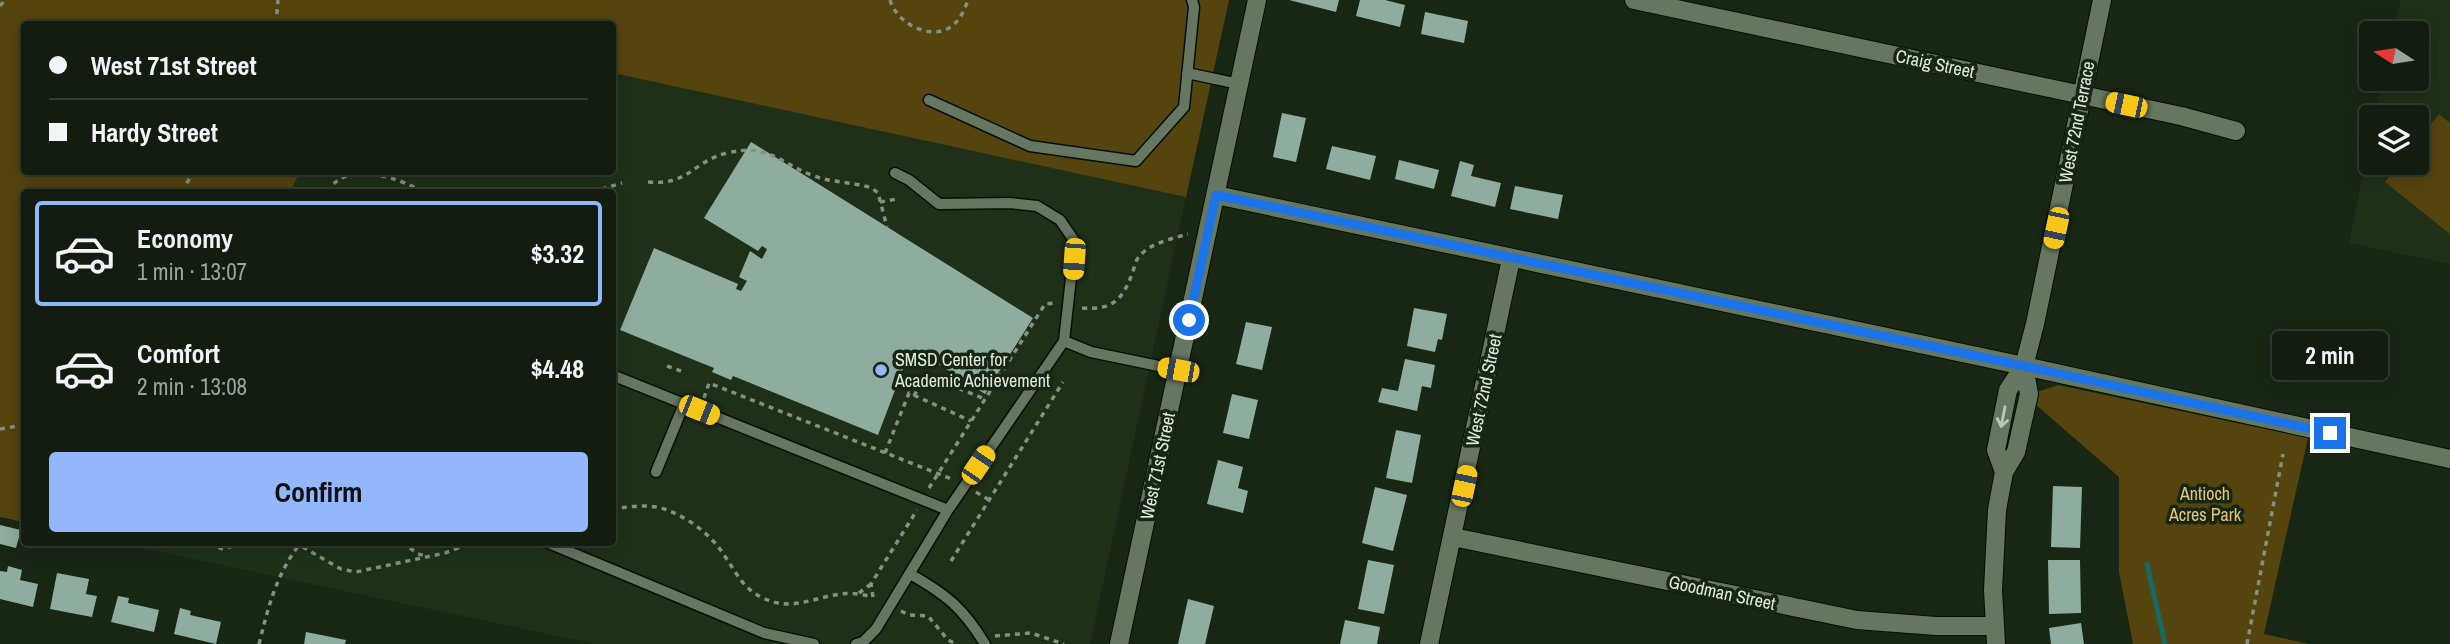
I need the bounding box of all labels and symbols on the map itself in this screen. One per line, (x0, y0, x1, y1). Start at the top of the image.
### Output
north arrow (2359, 21, 2429, 91)
street label: Craig Street (1894, 43, 1977, 84)
street label: West 72nd Terrace (2052, 59, 2101, 185)
car (2104, 90, 2149, 120)
car (2042, 205, 2071, 251)
car (1063, 237, 1086, 281)
route start (1173, 304, 1205, 336)
street label: West 72nd Street (1459, 332, 1508, 448)
callout: 2 min (2272, 332, 2388, 380)
place label: SMSD Center for Academic Achievement (894, 347, 1050, 393)
car (1156, 356, 1201, 384)
marker: SMSD Center for Academic Achievement (873, 362, 889, 378)
car (676, 392, 723, 428)
one-way arrow (1995, 405, 2009, 428)
street label: West 71st Street (1134, 410, 1181, 522)
route end (2314, 417, 2346, 449)
car (958, 442, 999, 488)
car (1450, 463, 1479, 509)
park label: Antioch Acres Park (2168, 481, 2242, 527)
street label: Goodman Street (1667, 569, 1778, 616)

